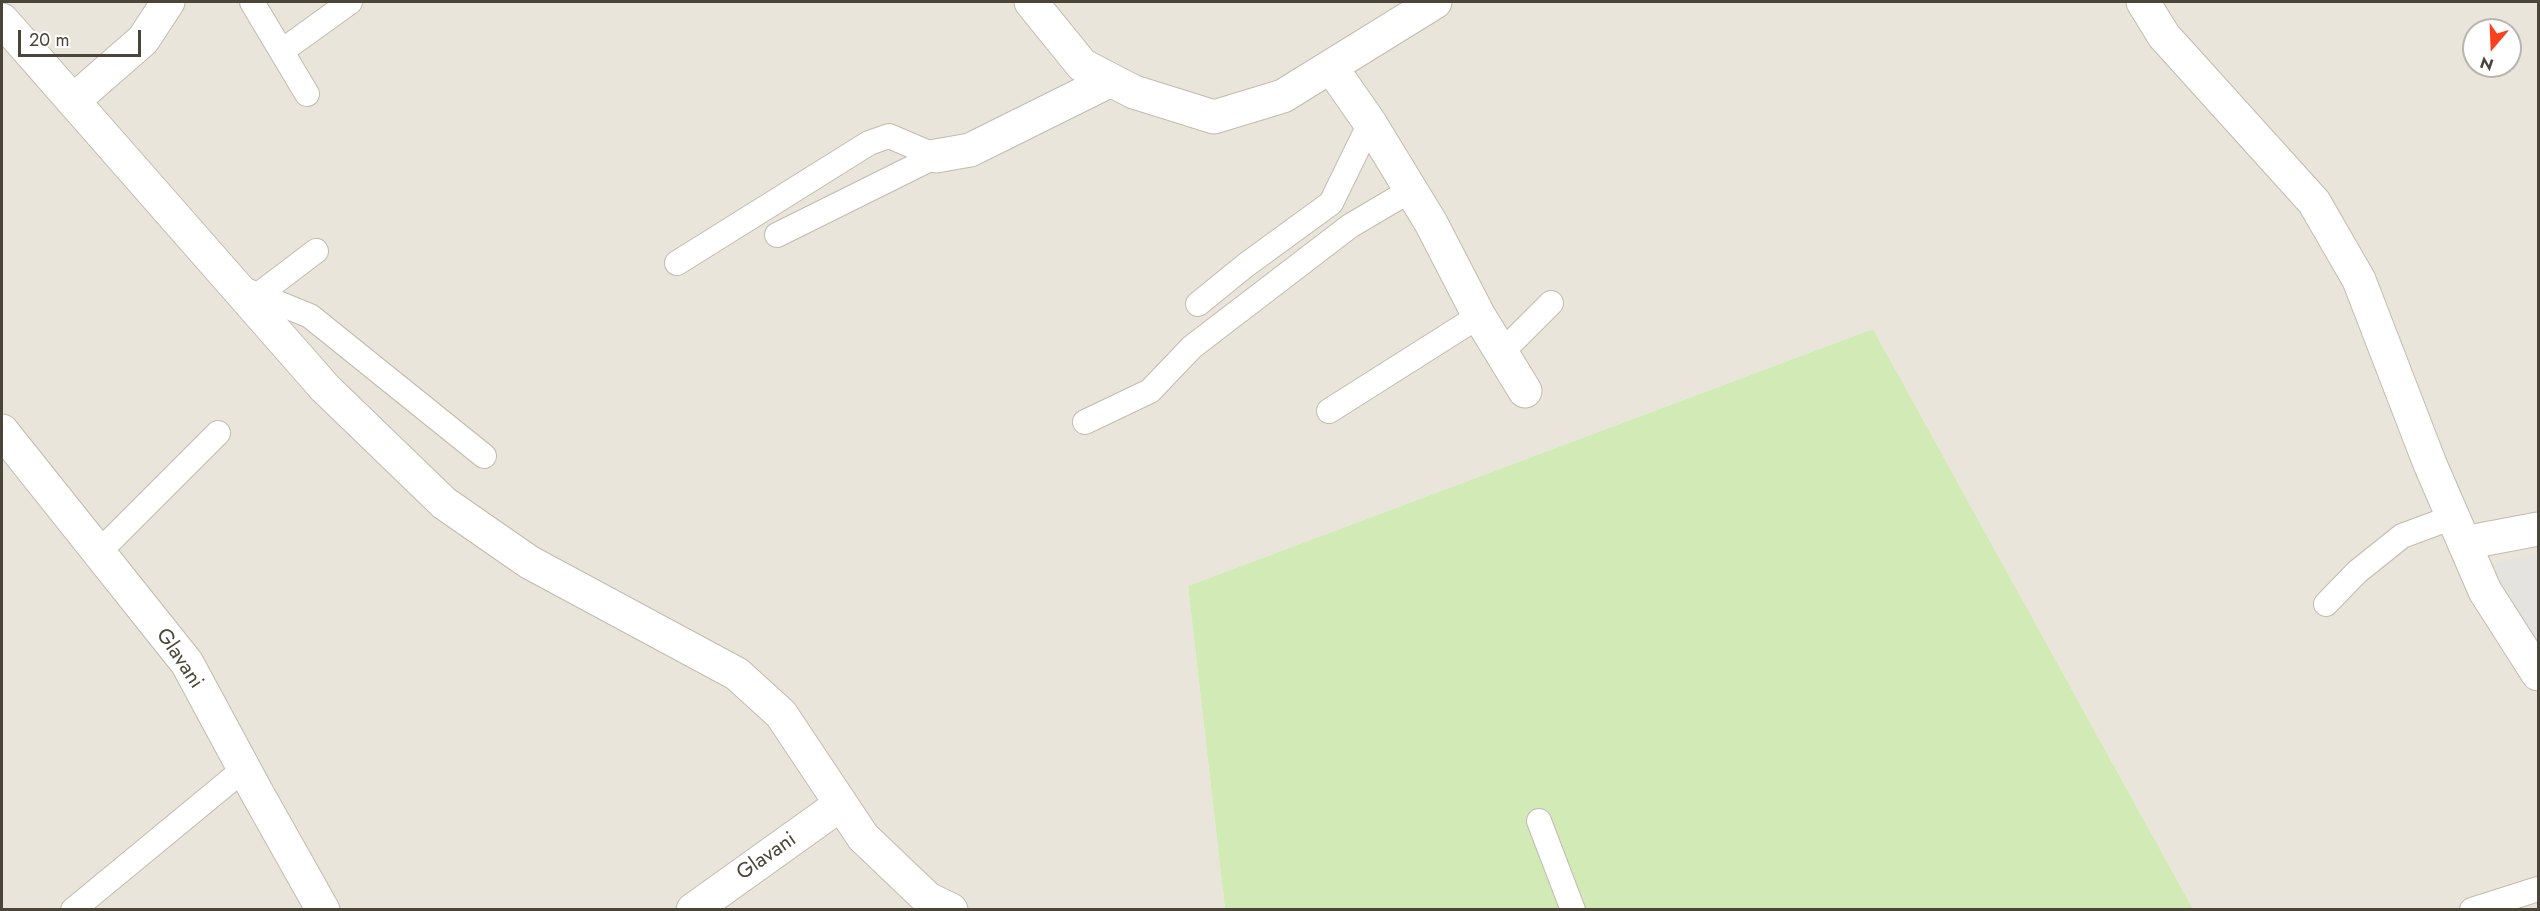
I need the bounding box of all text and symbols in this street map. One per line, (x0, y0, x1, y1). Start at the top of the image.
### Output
scale bar (21, 18, 144, 56)
north arrow (2462, 18, 2522, 78)
text: 20 m (29, 27, 69, 53)
text: N (2477, 51, 2496, 77)
street label: Glavani (150, 624, 208, 694)
street label: Glavani (732, 827, 802, 887)

